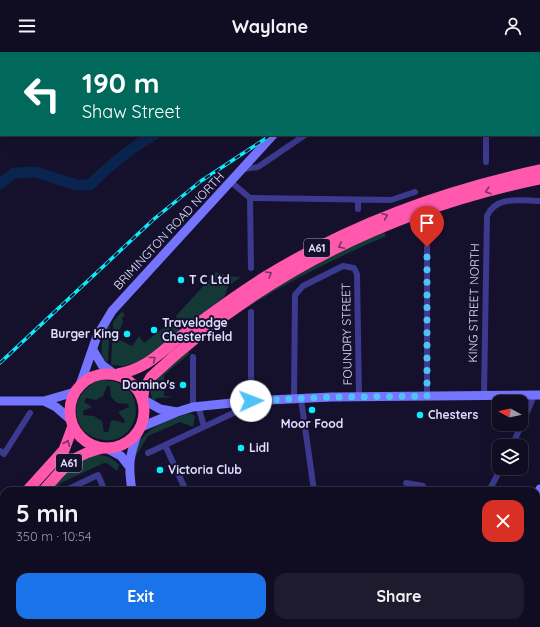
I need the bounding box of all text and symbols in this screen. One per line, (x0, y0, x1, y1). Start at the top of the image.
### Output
icon: menu (16, 15, 38, 37)
text: Waylane (232, 15, 308, 38)
icon: person (502, 15, 524, 37)
text: 190 m (82, 65, 160, 100)
icon: left (16, 68, 68, 120)
text: Shaw Street (82, 100, 181, 123)
street label: BRIMINGTON ROAD NORTH (110, 169, 227, 293)
one-way arrow (485, 186, 492, 195)
pin (410, 206, 444, 247)
one-way arrow (382, 212, 389, 220)
icon: arrive (416, 212, 438, 234)
road number: A61 (304, 239, 330, 257)
one-way arrow (337, 241, 345, 249)
street label: KING STREET NORTH (465, 243, 482, 363)
place label: T C Ltd (189, 272, 230, 287)
one-way arrow (265, 272, 272, 279)
marker: T C Ltd (176, 275, 186, 285)
street label: FOUNDRY STREET (338, 283, 355, 385)
place label: Travelodge Chesterfield (162, 315, 232, 344)
marker: Travelodge Chesterfield (149, 325, 159, 335)
place label: Burger King (51, 326, 119, 341)
marker: Burger King (122, 329, 132, 339)
one-way arrow (148, 357, 155, 364)
place label: Domino's (122, 377, 175, 392)
marker: Domino's (178, 380, 188, 390)
position arrow (230, 380, 272, 422)
north arrow (492, 395, 528, 431)
map controls (492, 395, 528, 475)
marker: Moor Food (307, 405, 317, 415)
place label: Chesters (428, 407, 479, 422)
marker: Chesters (415, 410, 425, 420)
place label: Moor Food (281, 416, 343, 431)
button: layers (492, 439, 528, 475)
one-way arrow (62, 440, 70, 447)
place label: Lidl (249, 440, 269, 455)
marker: Lidl (236, 443, 246, 453)
road number: A61 (56, 454, 82, 472)
place label: Victoria Club (168, 462, 242, 477)
marker: Victoria Club (155, 465, 165, 475)
text: 5 min (16, 498, 79, 528)
button: close (482, 500, 524, 542)
text: 350 m · 10:54 (16, 528, 92, 544)
button: Exit (16, 573, 266, 619)
button: Share (274, 573, 524, 619)

